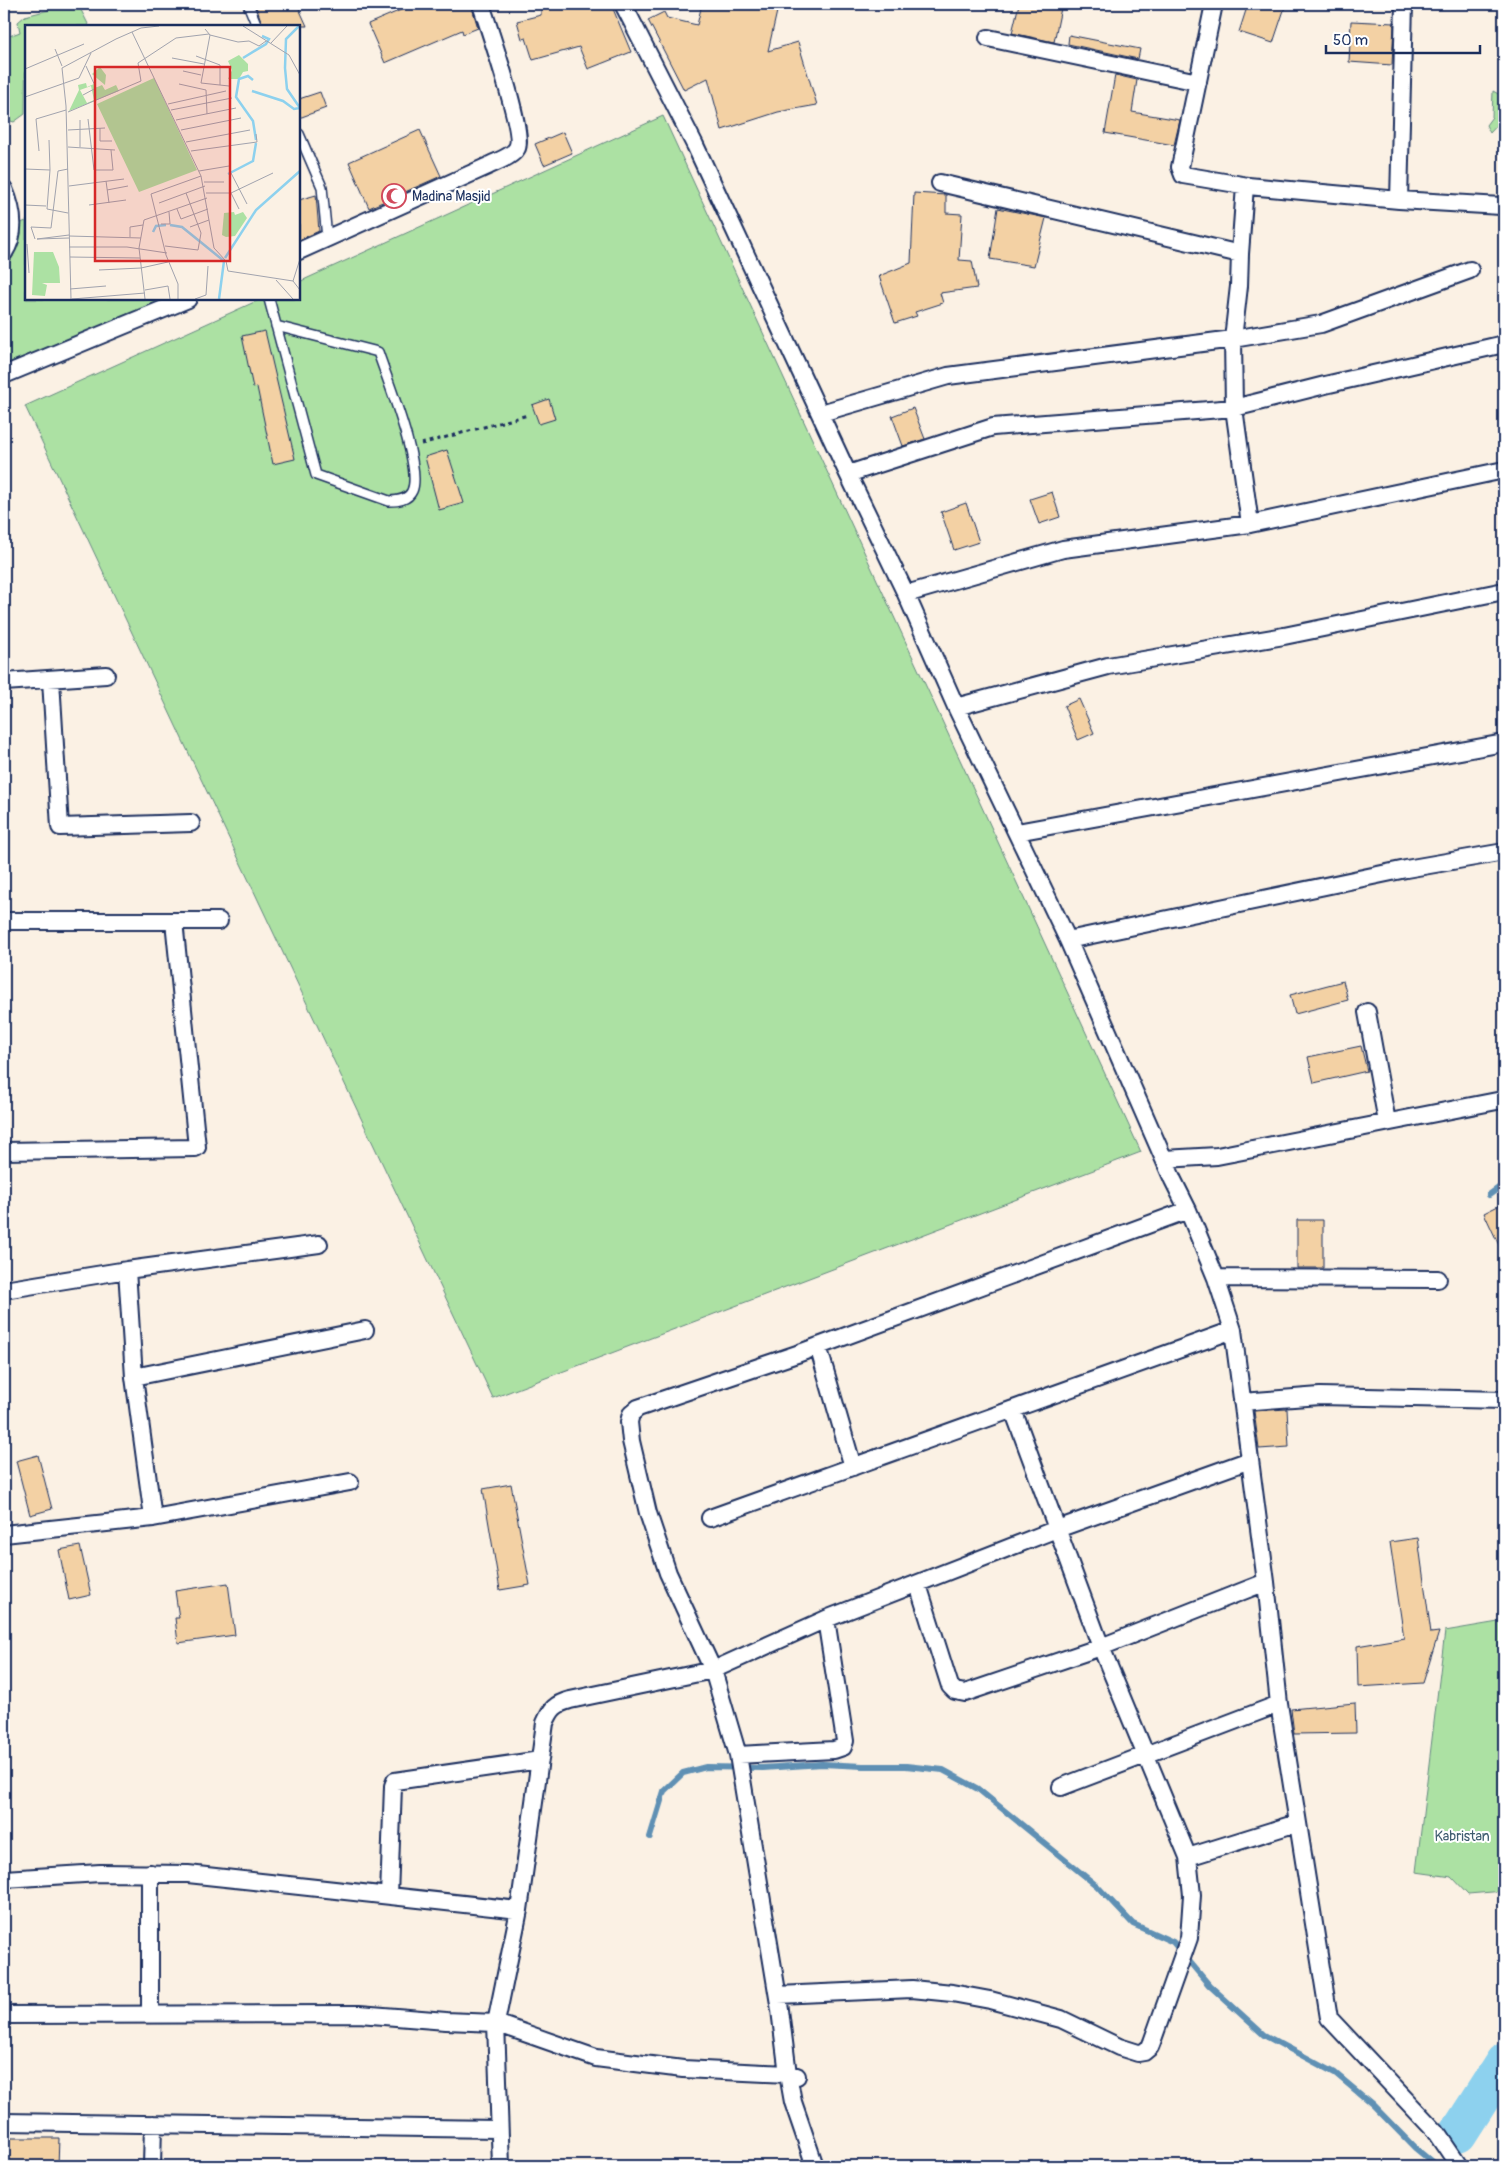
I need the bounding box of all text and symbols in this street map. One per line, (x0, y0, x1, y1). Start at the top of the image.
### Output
scale bar (1326, 22, 1479, 54)
inset map (25, 25, 300, 300)
text: 50 m (1333, 31, 1368, 50)
mosque icon: Madina Masjid (381, 183, 407, 209)
place label: Madina Masjid (412, 188, 491, 205)
park label: Kabristan (1434, 1828, 1490, 1845)

